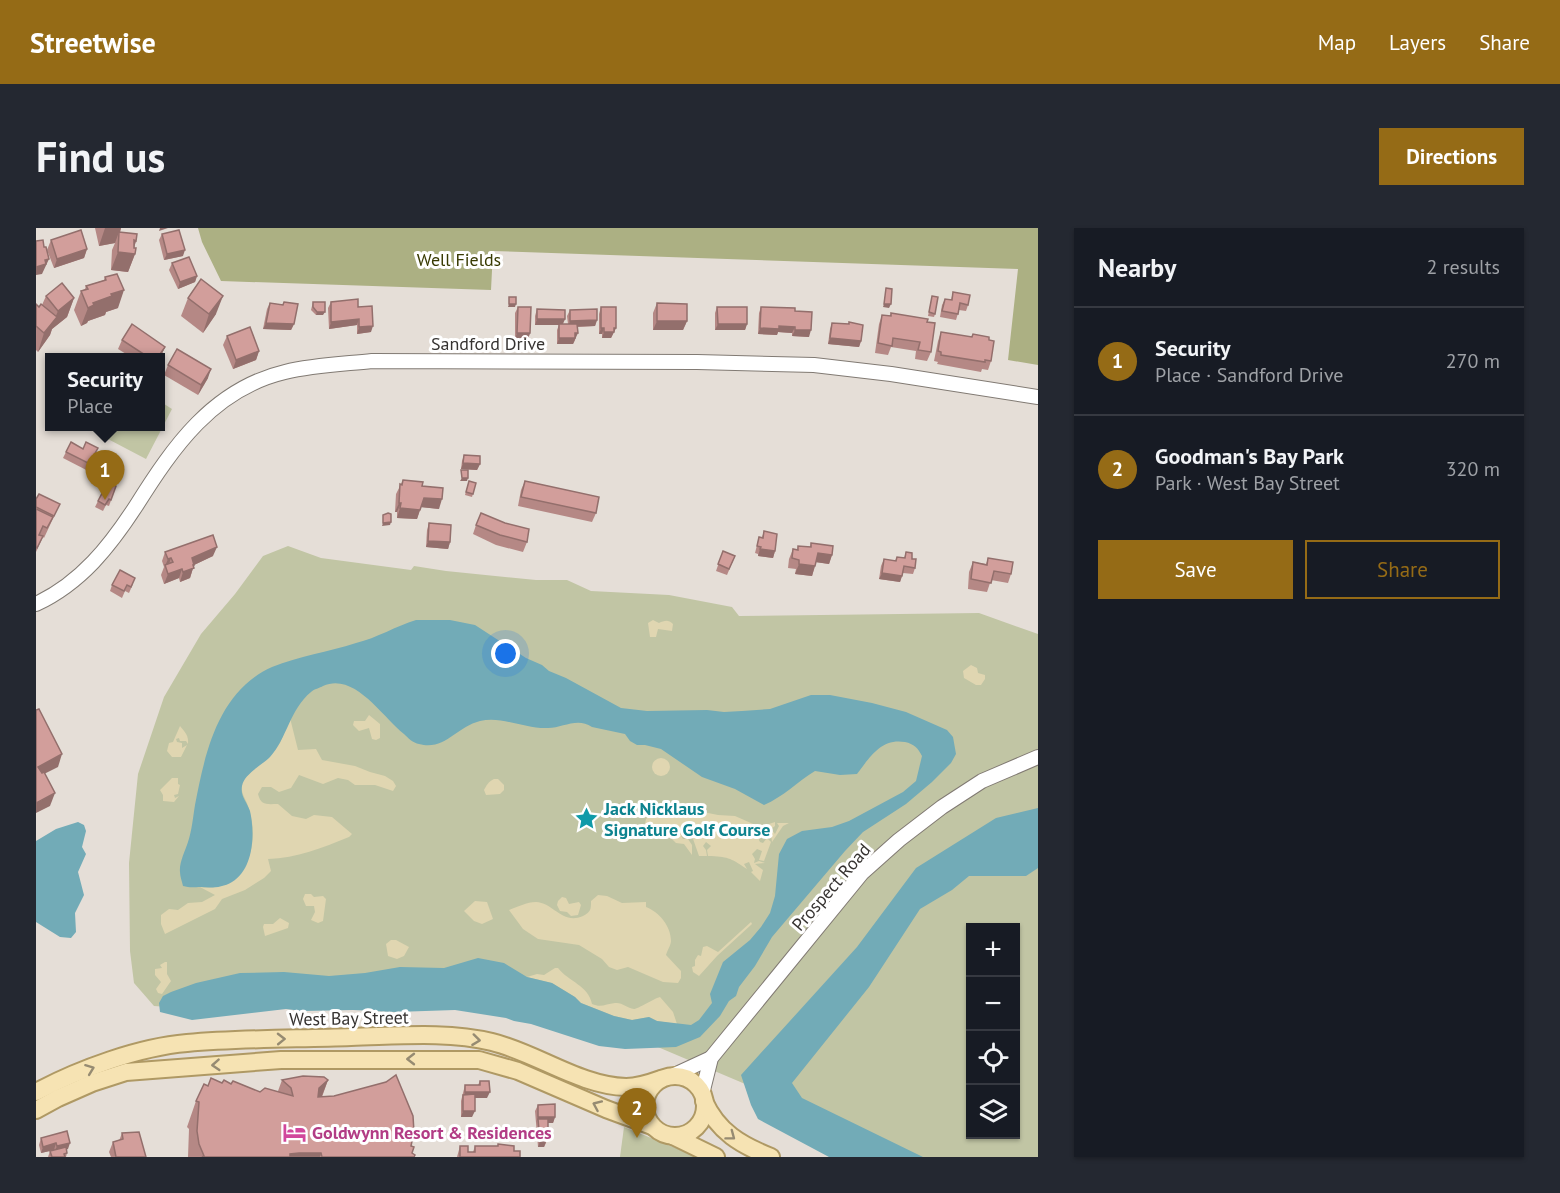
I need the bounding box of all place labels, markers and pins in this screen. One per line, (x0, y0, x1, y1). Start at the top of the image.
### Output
pin: 1 (86, 450, 124, 500)
place label: Jack Nicklaus Signature Golf Course (603, 797, 770, 841)
place icon: Jack Nicklaus Signature Golf Course (573, 805, 599, 831)
pin: 2 (618, 1088, 656, 1138)
hotel icon: Goldwynn Resort & Residences (281, 1119, 307, 1145)
place label: Goldwynn Resort & Residences (312, 1121, 552, 1144)

